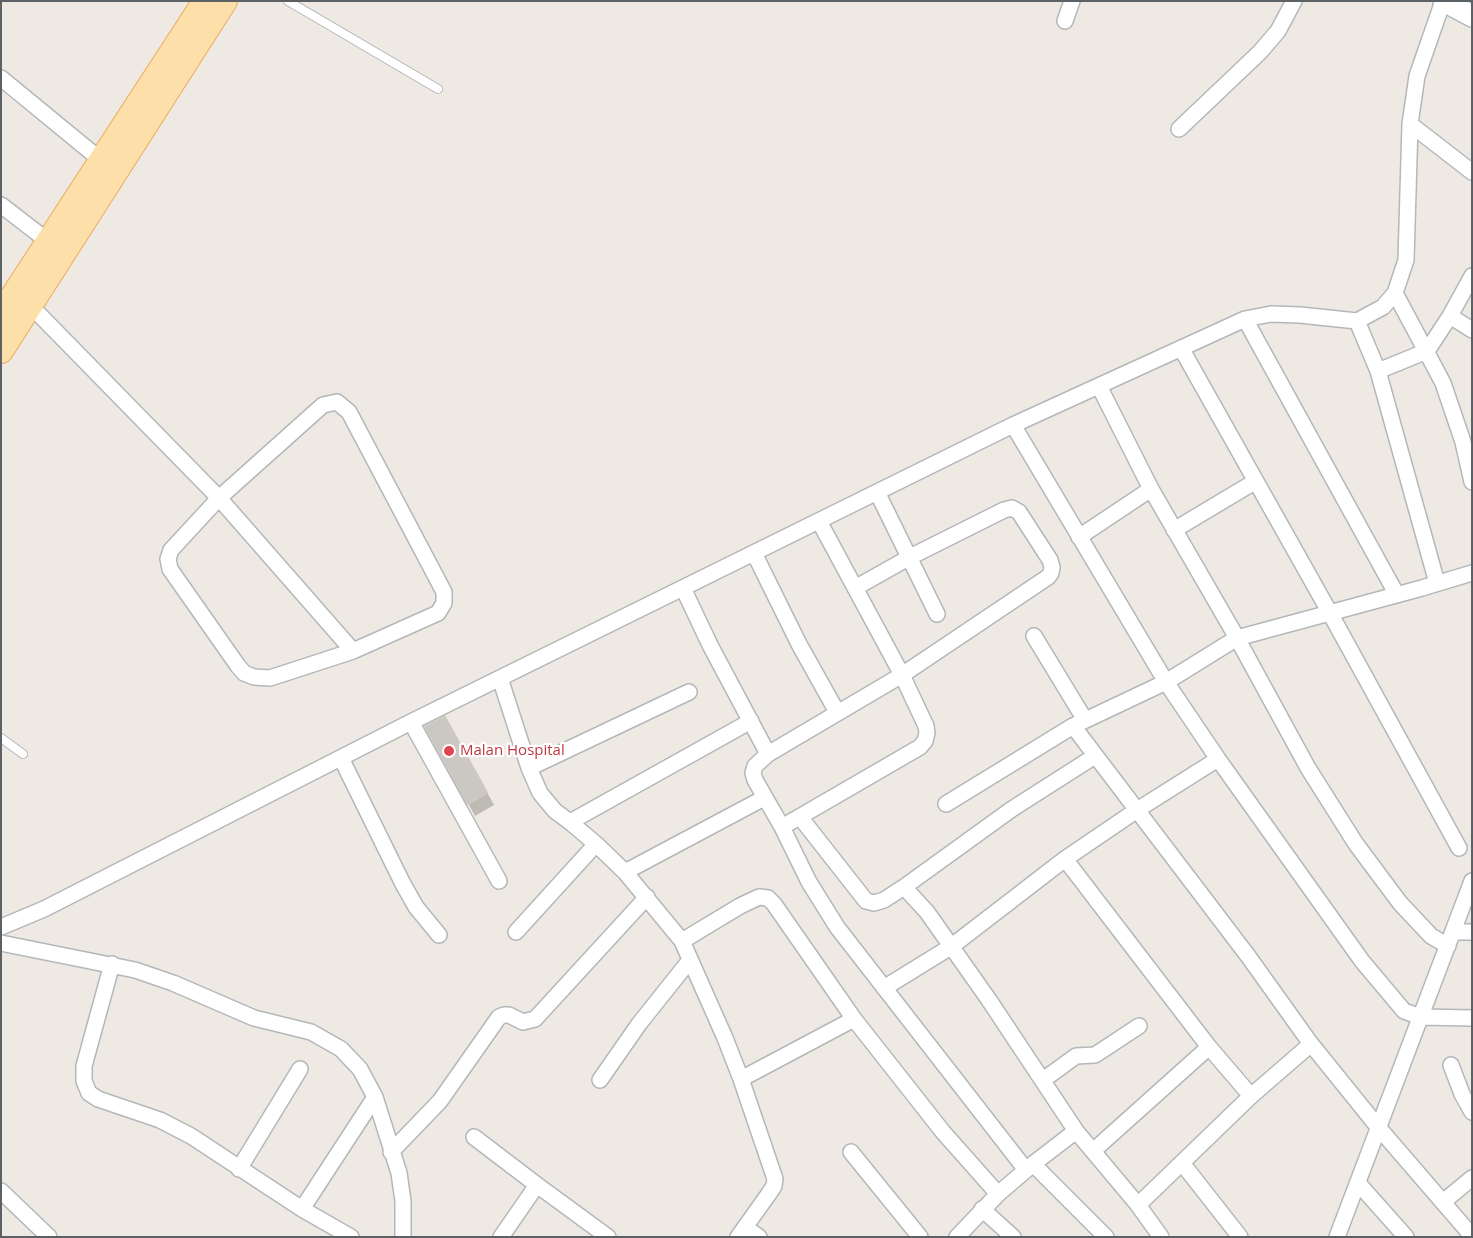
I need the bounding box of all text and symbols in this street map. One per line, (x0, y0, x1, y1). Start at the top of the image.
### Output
place label: Malan Hospital (460, 742, 565, 760)
marker: Malan Hospital (442, 744, 456, 758)

